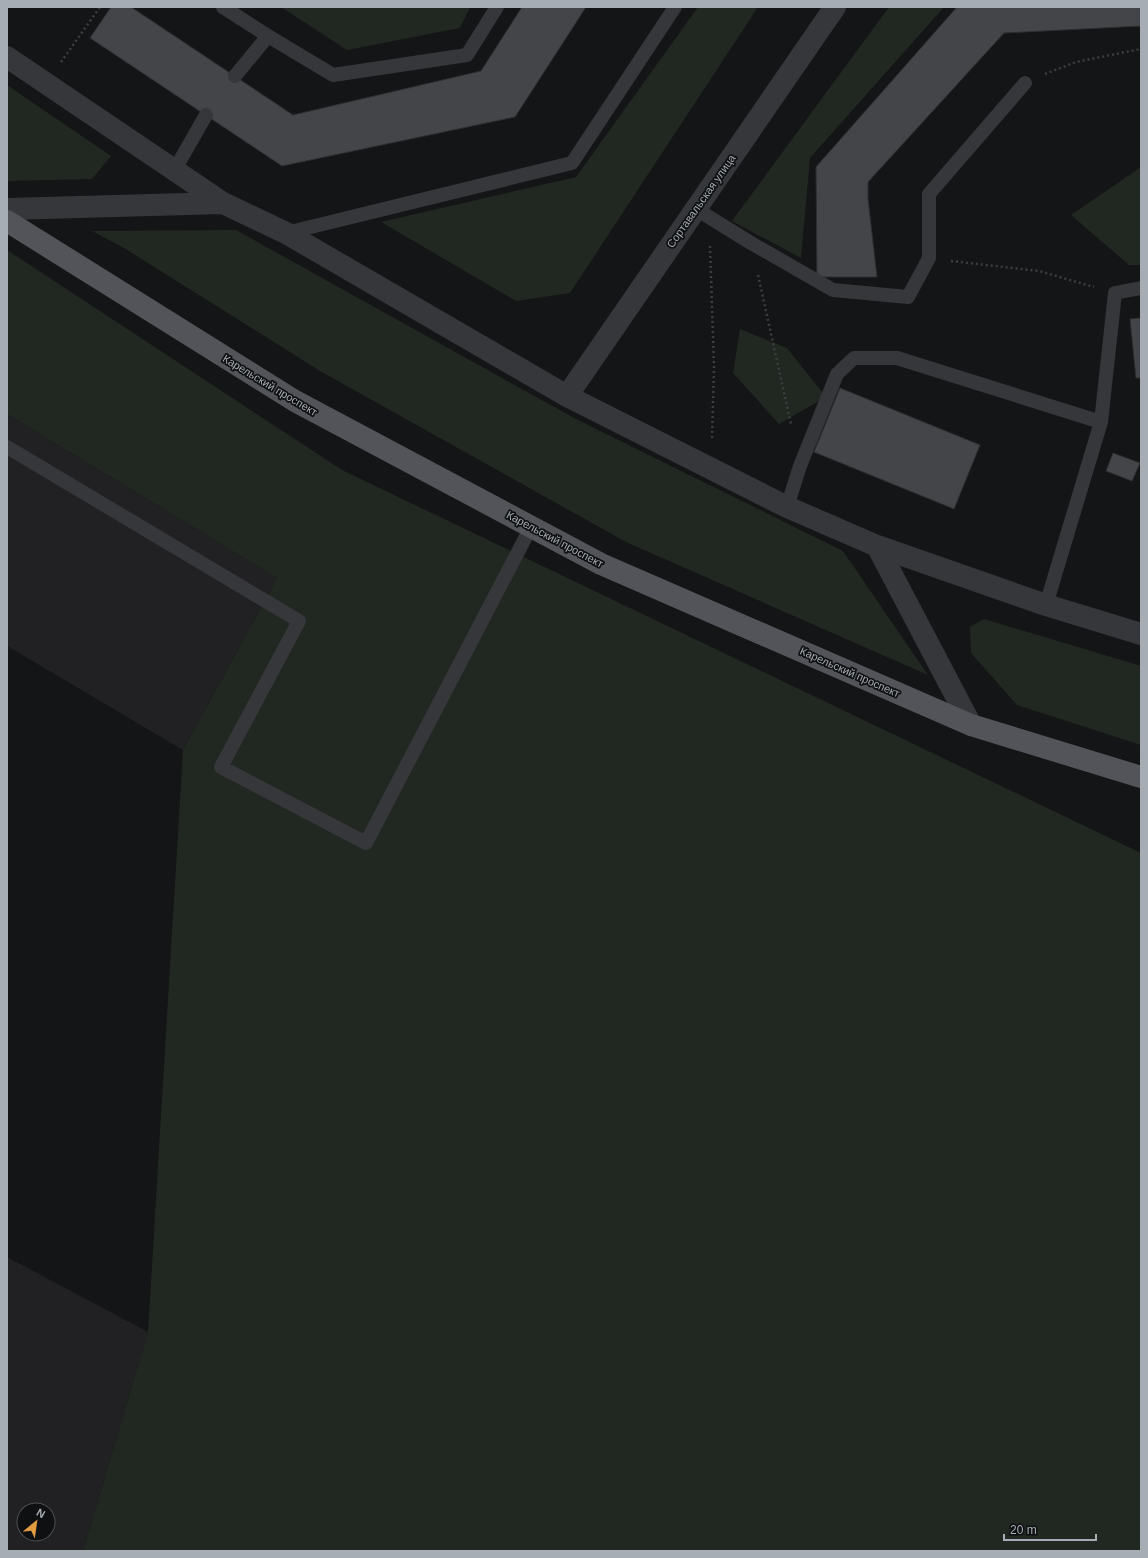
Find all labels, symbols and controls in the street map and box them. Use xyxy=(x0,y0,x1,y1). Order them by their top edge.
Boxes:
street label: Сортавальская улица xyxy=(664,151,738,250)
street label: Карельский проспект xyxy=(221,352,319,418)
street label: Карельский проспект xyxy=(505,508,605,570)
street label: Карельский проспект xyxy=(798,645,902,699)
north arrow xyxy=(16,1502,56,1542)
text: N xyxy=(34,1506,47,1520)
scale bar xyxy=(1004,1516,1096,1542)
text: 20 m xyxy=(1010,1523,1037,1537)

